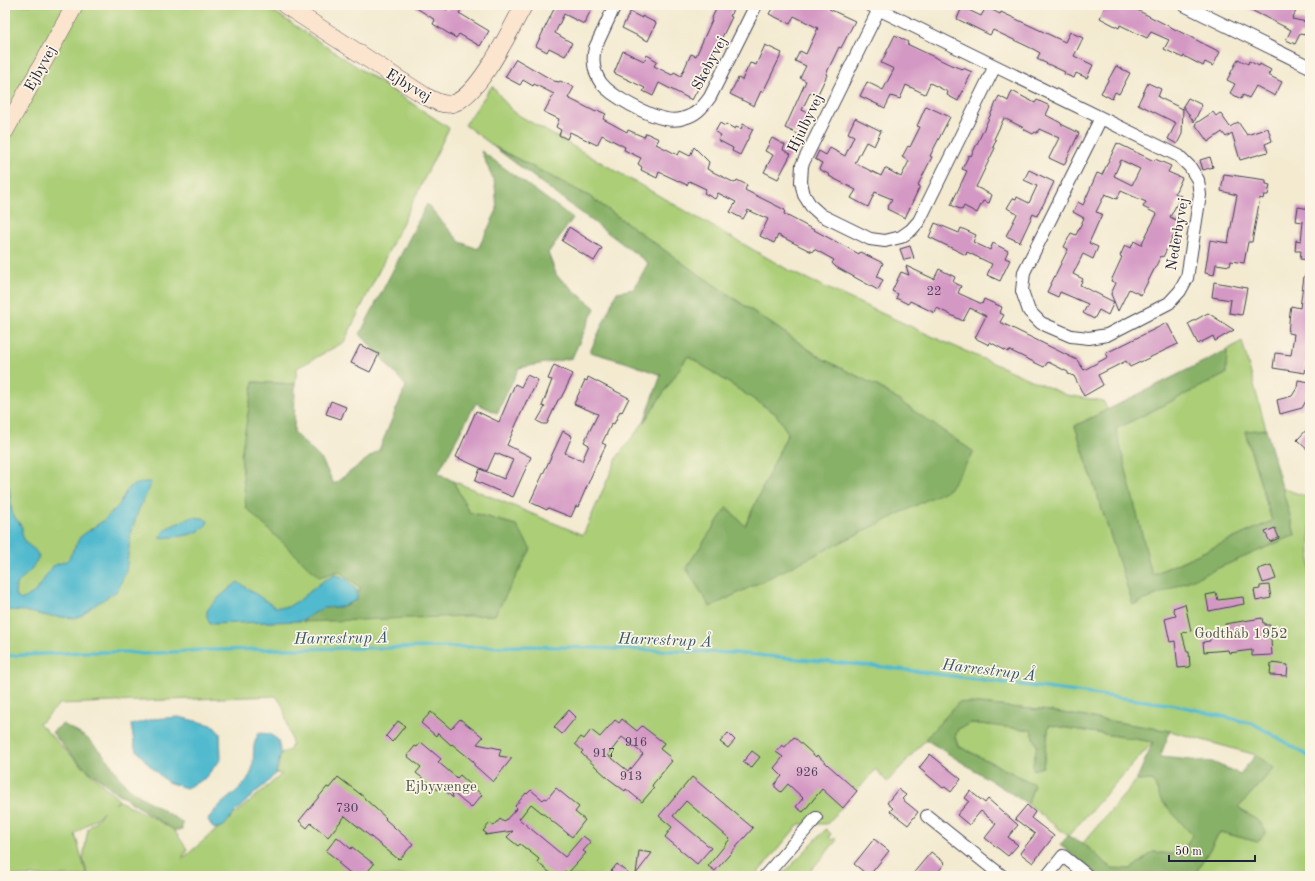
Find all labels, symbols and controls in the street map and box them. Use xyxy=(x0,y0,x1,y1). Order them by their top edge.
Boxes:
street label: Skebyvej xyxy=(690,34,731,93)
street label: Ejbyvej xyxy=(23,43,60,94)
street label: Ejbyvej xyxy=(383,67,433,106)
street label: Hjulbyvej xyxy=(786,92,827,155)
street label: Nederbyvej xyxy=(1165,197,1192,272)
house number: 22 xyxy=(926,285,942,298)
water label: Harrestrup Å xyxy=(293,627,388,648)
park label: Godthåb 1952 xyxy=(1194,627,1288,642)
water label: Harrestrup Å xyxy=(617,628,712,651)
water label: Harrestrup Å xyxy=(940,654,1037,685)
house number: 916 xyxy=(625,736,647,749)
house number: 917 xyxy=(593,747,615,760)
house number: 926 xyxy=(796,766,818,779)
house number: 913 xyxy=(620,770,642,783)
park label: Ejbyvænge xyxy=(405,780,477,795)
house number: 730 xyxy=(336,802,358,815)
scale bar xyxy=(1169,837,1255,863)
text: 50 m xyxy=(1175,845,1202,858)

